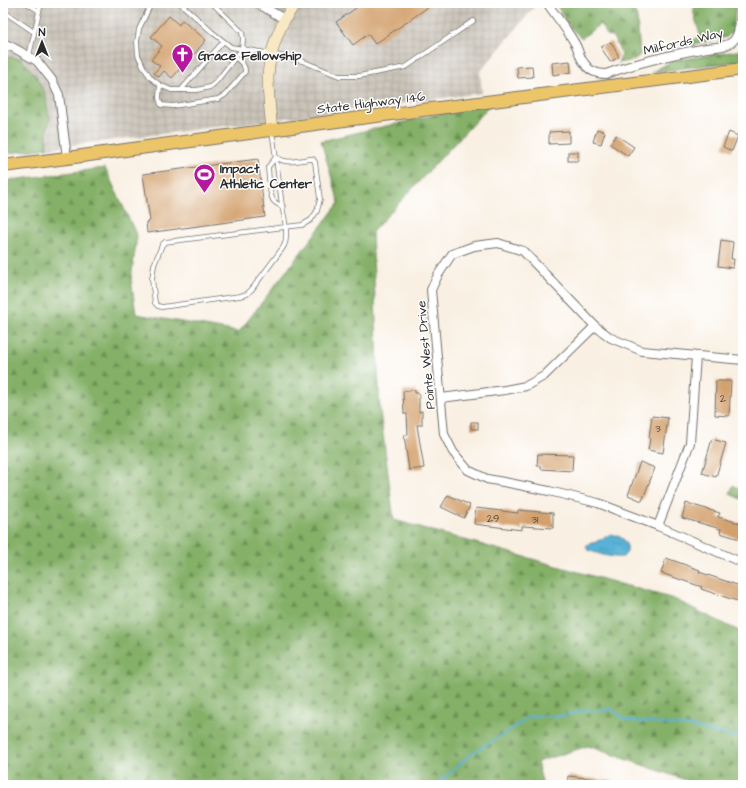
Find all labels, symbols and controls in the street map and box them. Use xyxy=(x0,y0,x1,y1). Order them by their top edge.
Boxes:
north arrow xyxy=(22,22,62,62)
street label: Milfords Way xyxy=(642,24,725,61)
text: N xyxy=(39,25,46,40)
church icon: Grace Fellowship xyxy=(169,42,195,75)
place label: Grace Fellowship xyxy=(198,47,302,66)
street label: State Highway 146 xyxy=(316,87,426,120)
place label: Impact Athletic Center xyxy=(220,160,313,193)
sports icon: Impact Athletic Center xyxy=(191,162,217,195)
street label: Pointe West Drive xyxy=(412,300,440,410)
house number: 2 xyxy=(720,391,727,406)
house number: 3 xyxy=(655,421,661,436)
house number: 29 xyxy=(487,511,499,526)
house number: 31 xyxy=(531,512,539,527)

